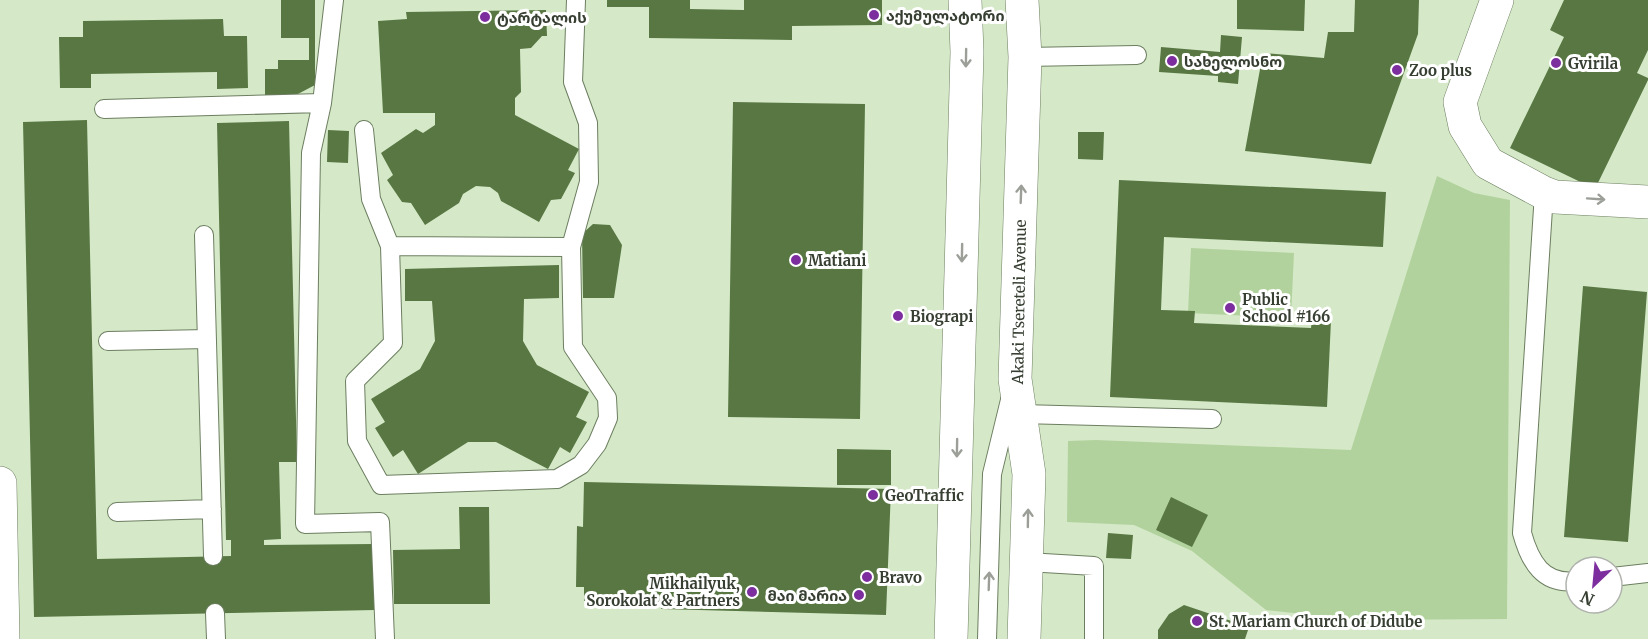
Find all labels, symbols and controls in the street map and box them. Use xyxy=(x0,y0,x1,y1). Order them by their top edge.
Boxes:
place label: აქუმულატორი xyxy=(886,6,1005,25)
place label: ტარტალის xyxy=(497,8,587,27)
marker: აქუმულატორი xyxy=(867,8,881,22)
marker: ტარტალის xyxy=(478,10,492,24)
one-way arrow xyxy=(961,48,972,68)
place label: სახელოსნო xyxy=(1184,52,1282,71)
marker: სახელოსნო xyxy=(1165,54,1179,68)
place label: Gvirila xyxy=(1568,54,1619,73)
marker: Gvirila xyxy=(1549,56,1563,70)
place label: Zoo plus xyxy=(1409,61,1472,80)
marker: Zoo plus xyxy=(1390,63,1404,77)
one-way arrow xyxy=(1015,185,1026,205)
one-way arrow xyxy=(1585,194,1605,205)
street label: Akaki Tsereteli Avenue xyxy=(1008,219,1030,386)
one-way arrow xyxy=(956,243,968,263)
place label: Matiani xyxy=(808,251,866,270)
marker: Matiani xyxy=(789,253,803,267)
place label: Public School #166 xyxy=(1242,290,1330,326)
marker: Public School #166 xyxy=(1223,301,1237,315)
place label: Biograpi xyxy=(910,307,973,326)
marker: Biograpi xyxy=(891,309,905,323)
one-way arrow xyxy=(951,438,963,458)
place label: GeoTraffic xyxy=(885,486,964,505)
marker: GeoTraffic xyxy=(866,488,880,502)
one-way arrow xyxy=(1022,508,1034,528)
north arrow xyxy=(1564,555,1624,615)
place label: Bravo xyxy=(879,568,922,587)
marker: Bravo xyxy=(860,570,874,584)
one-way arrow xyxy=(983,571,994,591)
place label: Mikhailyuk, Sorokolat & Partners xyxy=(586,574,740,610)
marker: Mikhailyuk, Sorokolat & Partners xyxy=(745,585,759,599)
place label: მაი მარია xyxy=(767,586,847,605)
text: N xyxy=(1577,587,1597,610)
marker: მაი მარია xyxy=(852,588,866,602)
place label: St. Mariam Church of Didube xyxy=(1209,612,1422,631)
marker: St. Mariam Church of Didube xyxy=(1190,614,1204,628)

